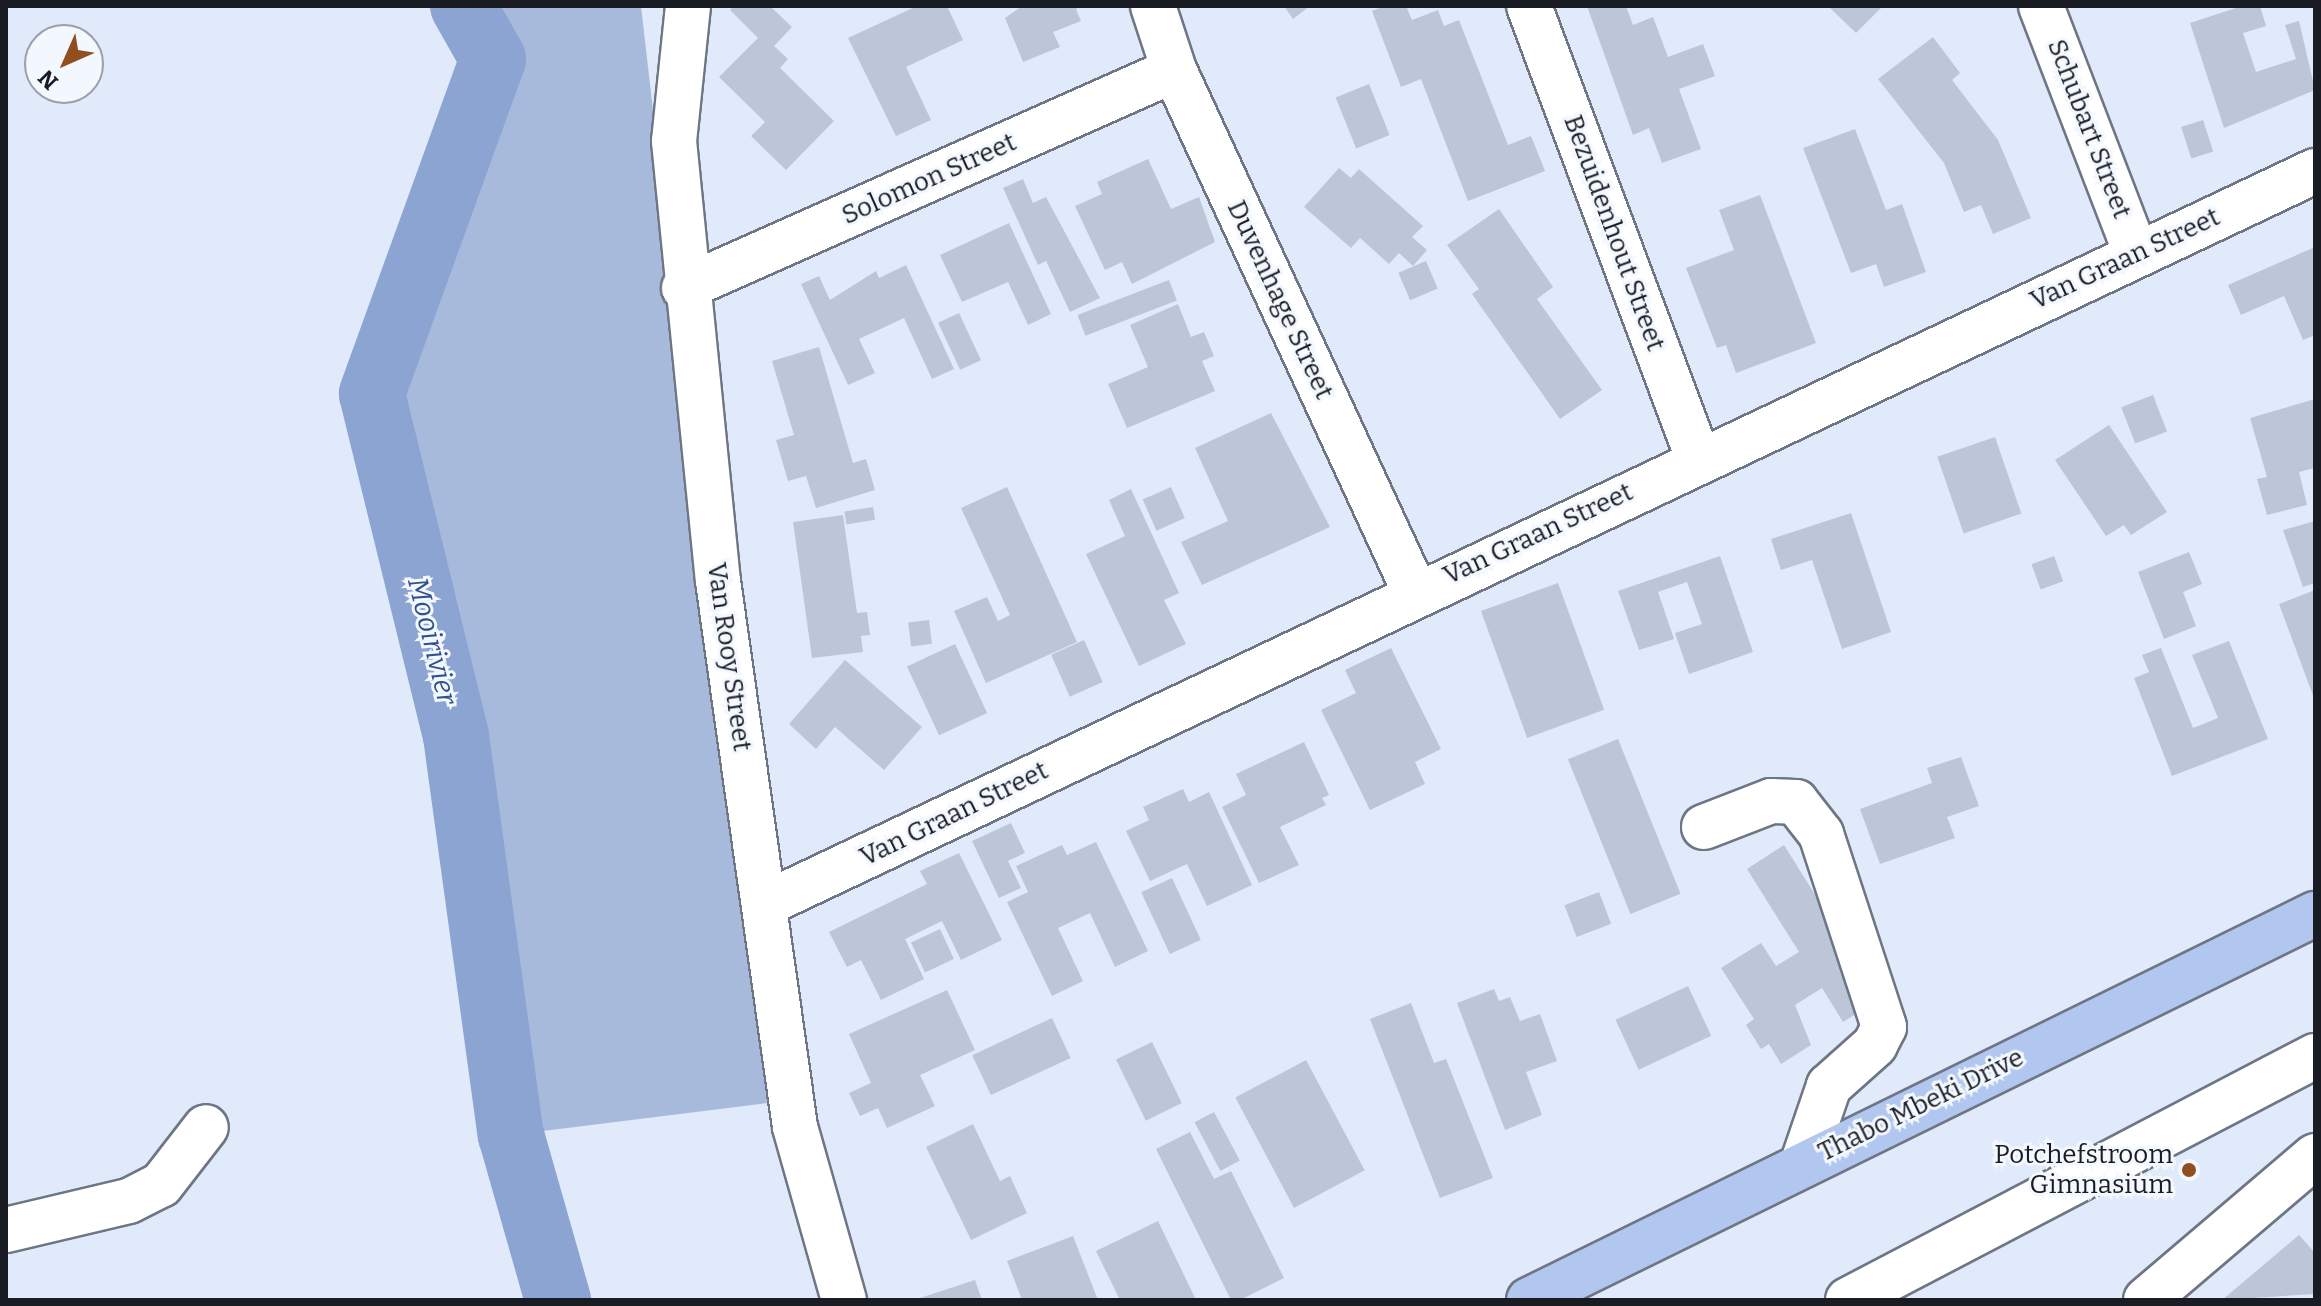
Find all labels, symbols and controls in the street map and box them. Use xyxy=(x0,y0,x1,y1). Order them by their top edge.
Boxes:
north arrow xyxy=(24,24,104,104)
street label: Schubart Street xyxy=(2041,35,2137,223)
text: N xyxy=(33,64,64,95)
street label: Bezuidenhout Street xyxy=(1557,111,1671,355)
street label: Solomon Street xyxy=(837,127,1021,231)
street label: Duvenhage Street xyxy=(1220,196,1340,404)
street label: Van Graan Street xyxy=(2025,202,2225,316)
street label: Van Graan Street xyxy=(1438,477,1638,591)
street label: Van Rooy Street xyxy=(700,561,758,753)
water label: Mooirivier xyxy=(400,574,464,708)
street label: Van Graan Street xyxy=(855,755,1053,873)
street label: Thabo Mbeki Drive xyxy=(1813,1042,2029,1168)
place label: Potchefstroom Gimnasium xyxy=(1994,1139,2173,1200)
marker: Potchefstroom Gimnasium xyxy=(2180,1161,2198,1179)

